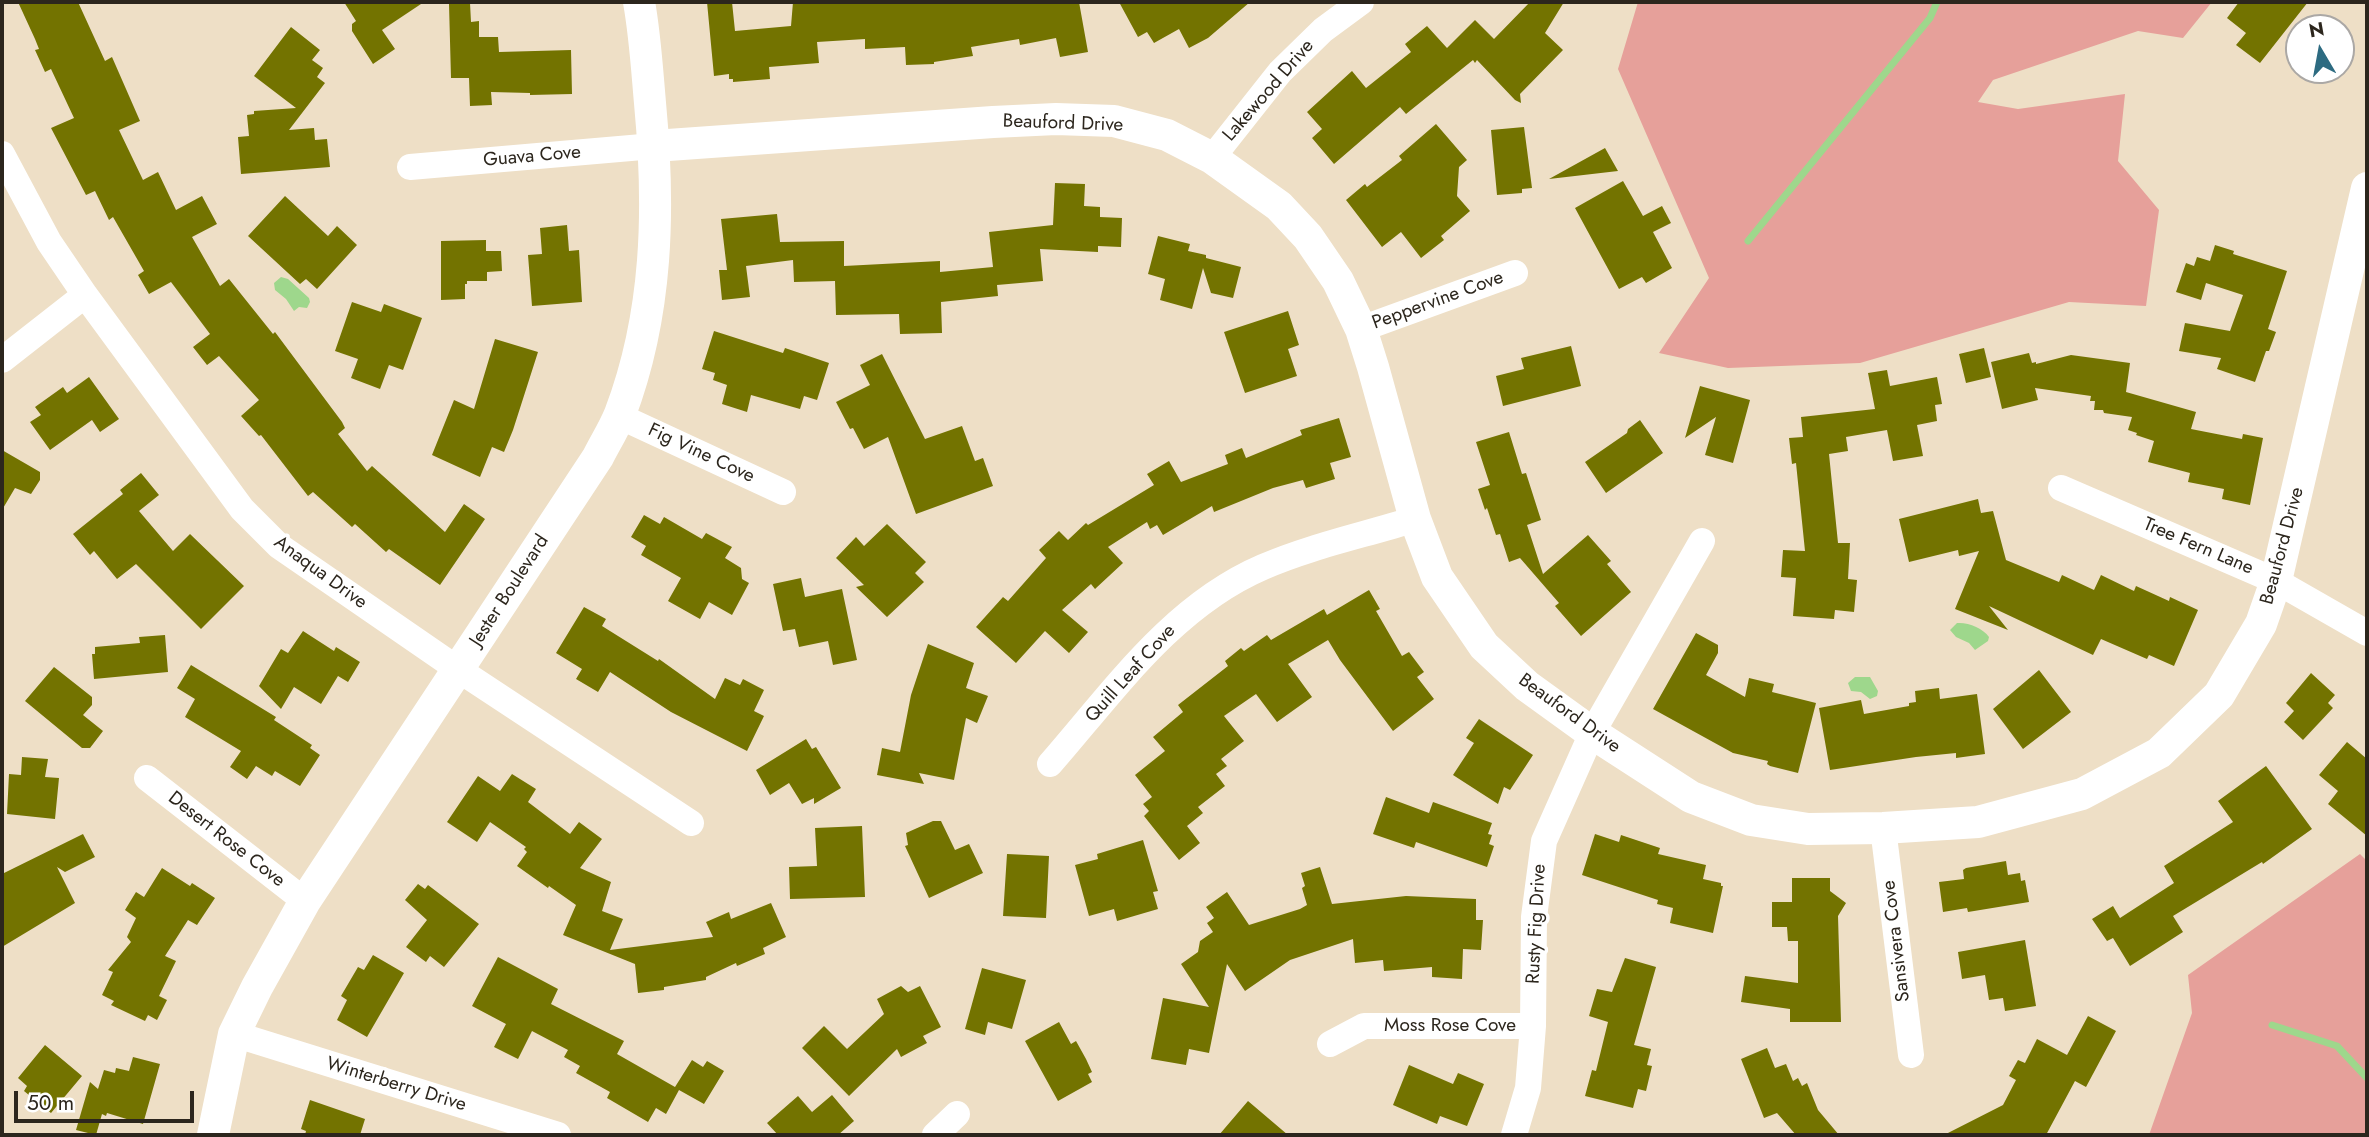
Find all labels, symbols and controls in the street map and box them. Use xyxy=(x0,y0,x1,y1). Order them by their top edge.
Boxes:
north arrow xyxy=(2285,14,2355,84)
text: N xyxy=(2307,15,2326,44)
street label: Lakewood Drive xyxy=(1219,35,1319,147)
street label: Beauford Drive xyxy=(1002,111,1124,137)
street label: Guava Cove xyxy=(482,141,582,173)
street label: Peppervine Cove xyxy=(1369,267,1507,335)
street label: Fig Vine Cove xyxy=(644,419,758,489)
street label: Beauford Drive xyxy=(2256,485,2310,607)
street label: Tree Fern Lane xyxy=(2140,514,2256,580)
street label: Jester Boulevard xyxy=(466,531,554,651)
street label: Anaqua Drive xyxy=(269,532,371,614)
street label: Quill Leaf Cove xyxy=(1081,620,1181,728)
street label: Beauford Drive xyxy=(1514,669,1624,759)
street label: Desert Rose Cove xyxy=(163,787,289,893)
street label: Rusty Fig Drive xyxy=(1522,863,1552,985)
street label: Sansivera Cove xyxy=(1878,879,1916,1003)
street label: Moss Rose Cove xyxy=(1384,1015,1516,1037)
street label: Winterberry Drive xyxy=(323,1053,469,1117)
scale bar xyxy=(18,1078,198,1122)
text: 50 m xyxy=(27,1088,74,1118)

